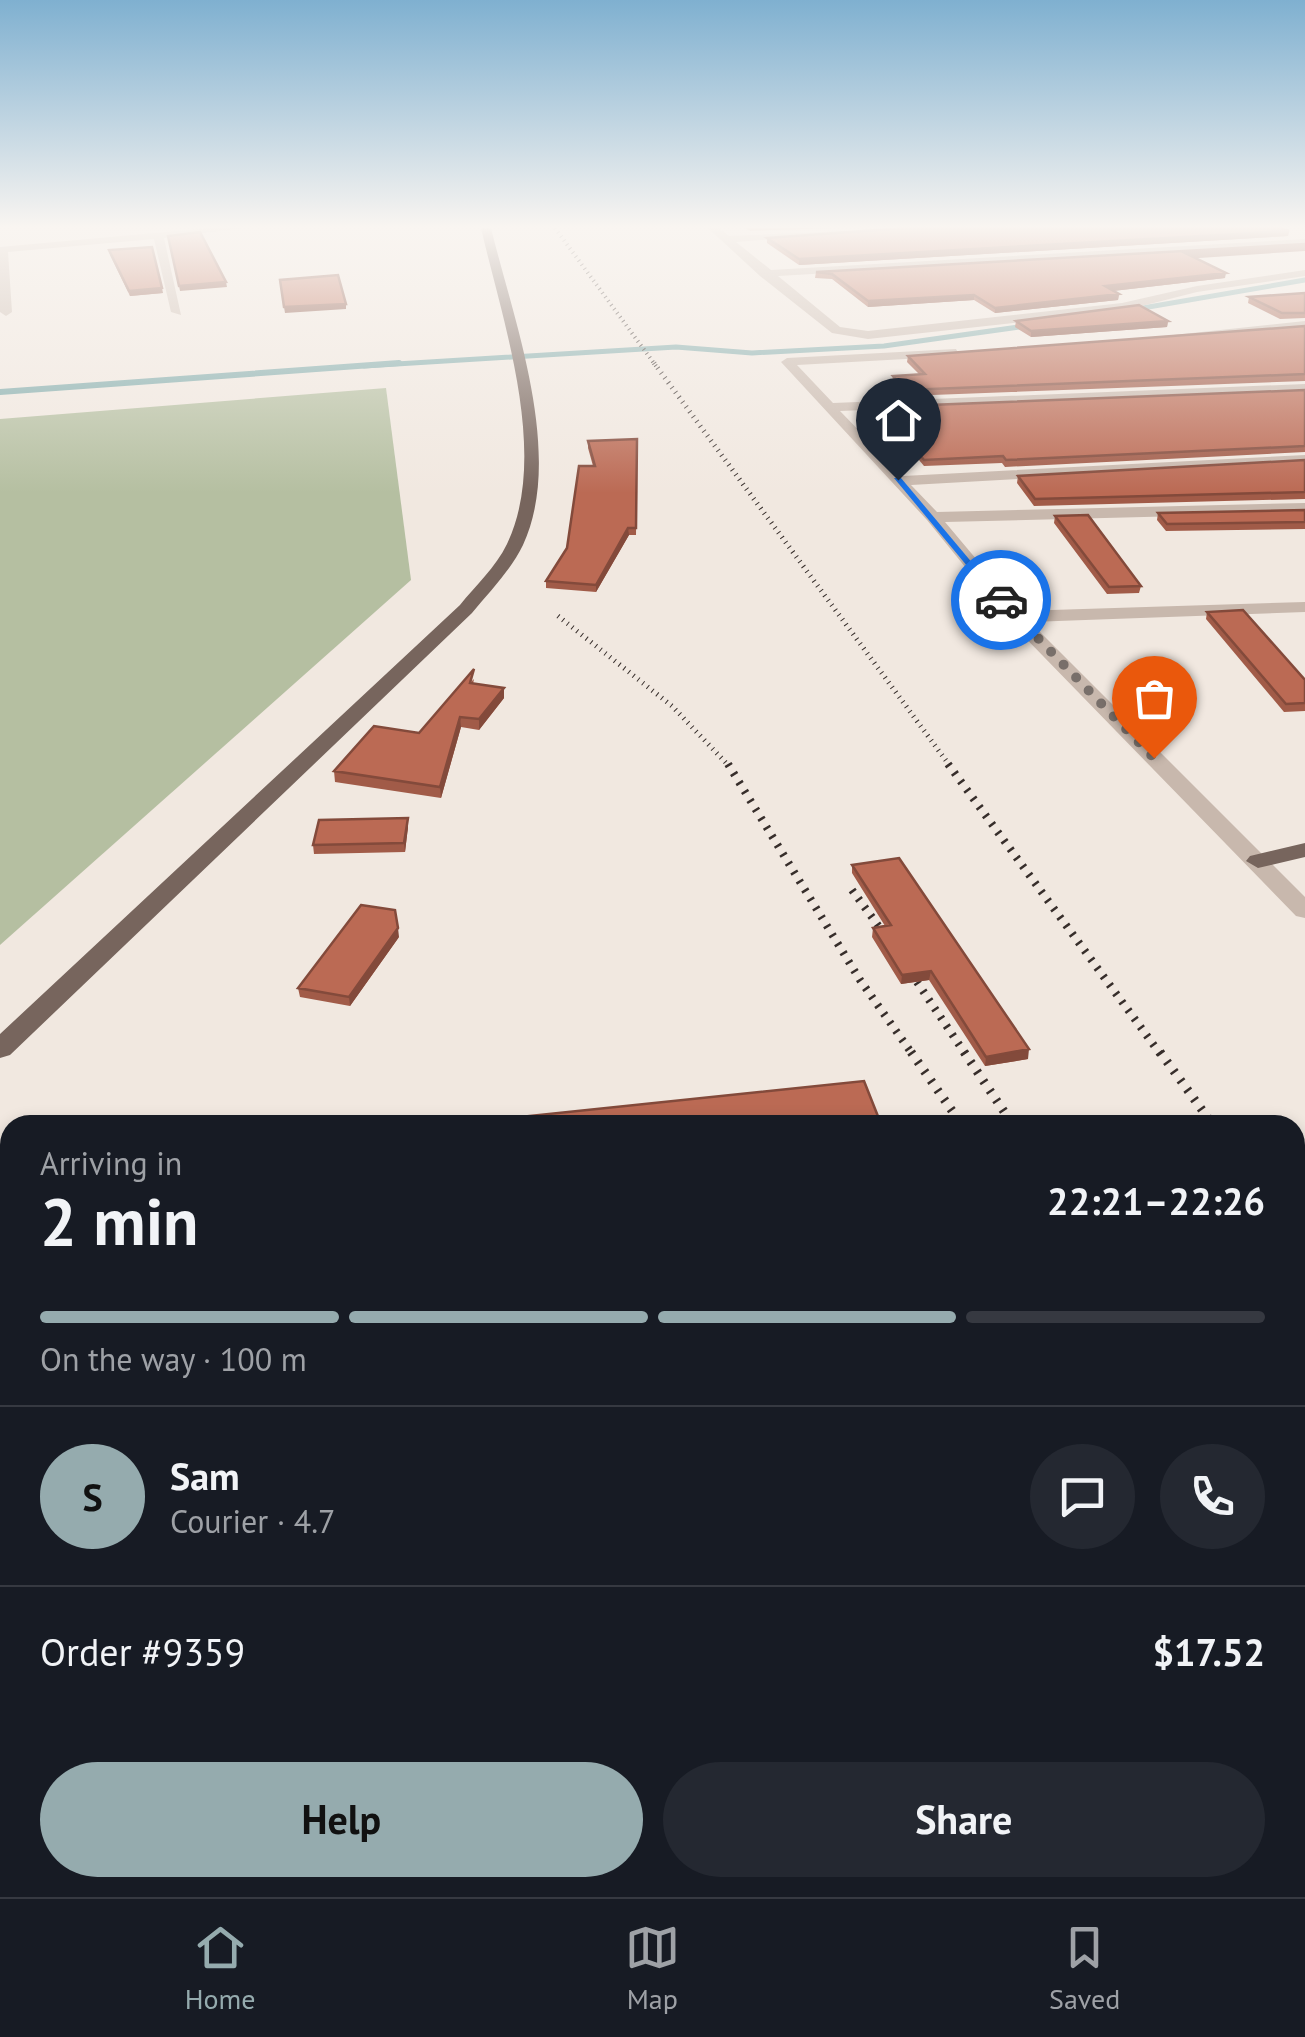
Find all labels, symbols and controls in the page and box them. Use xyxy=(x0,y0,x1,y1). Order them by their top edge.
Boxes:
pin xyxy=(856,378,941,481)
icon: home xyxy=(871,393,926,448)
courier xyxy=(951,550,1051,650)
icon: car xyxy=(974,573,1029,628)
pin xyxy=(1112,656,1197,759)
icon: bag xyxy=(1127,671,1182,726)
text: Arriving in xyxy=(40,1142,182,1184)
text: 22:21–22:26 xyxy=(1047,1176,1265,1225)
text: 2 min xyxy=(40,1179,199,1263)
text: On the way · 100 m xyxy=(40,1338,307,1380)
button: chat xyxy=(1030,1444,1135,1549)
button: phone xyxy=(1160,1444,1265,1549)
text: Sam xyxy=(170,1451,240,1500)
text: S xyxy=(82,1472,103,1521)
text: Courier · 4.7 xyxy=(170,1500,336,1542)
text: Order #9359 xyxy=(40,1627,245,1676)
text: $17.52 xyxy=(1152,1627,1265,1676)
button: Help xyxy=(40,1762,643,1877)
button: Share xyxy=(663,1762,1265,1877)
tab: Home xyxy=(185,1920,255,2017)
tab: Map xyxy=(625,1920,680,2017)
tab: Saved xyxy=(1049,1920,1120,2017)

